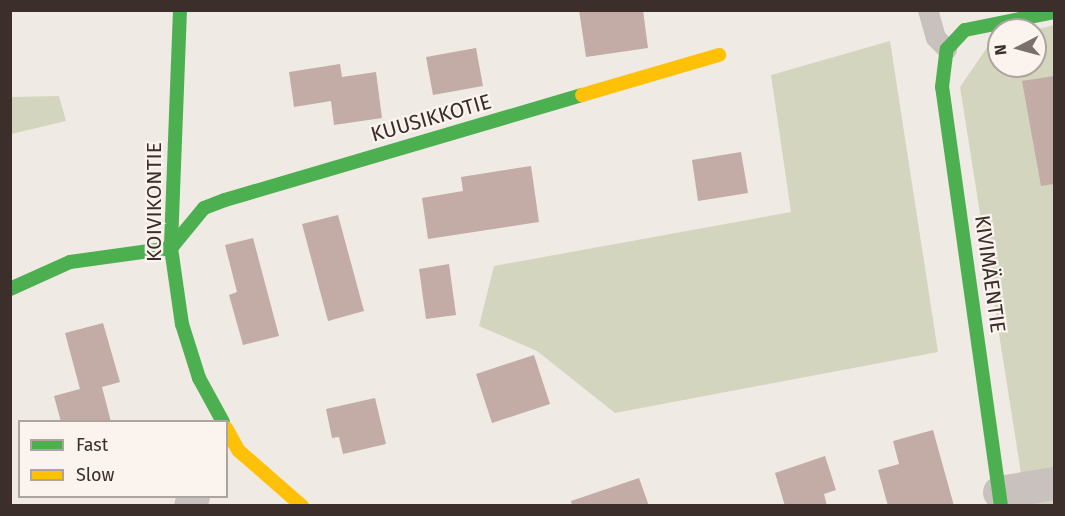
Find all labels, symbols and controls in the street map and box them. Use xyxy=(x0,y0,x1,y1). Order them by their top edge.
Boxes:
north arrow xyxy=(987,18,1047,78)
text: N xyxy=(991,43,1011,56)
street label: KUUSIKKOTIE xyxy=(368,89,494,147)
street label: KOIVIKONTIE xyxy=(141,142,167,262)
street label: KIVIMÄENTIE xyxy=(969,213,1011,335)
legend xyxy=(18,420,228,498)
text: Fast xyxy=(76,434,108,456)
text: Slow xyxy=(76,464,114,486)

